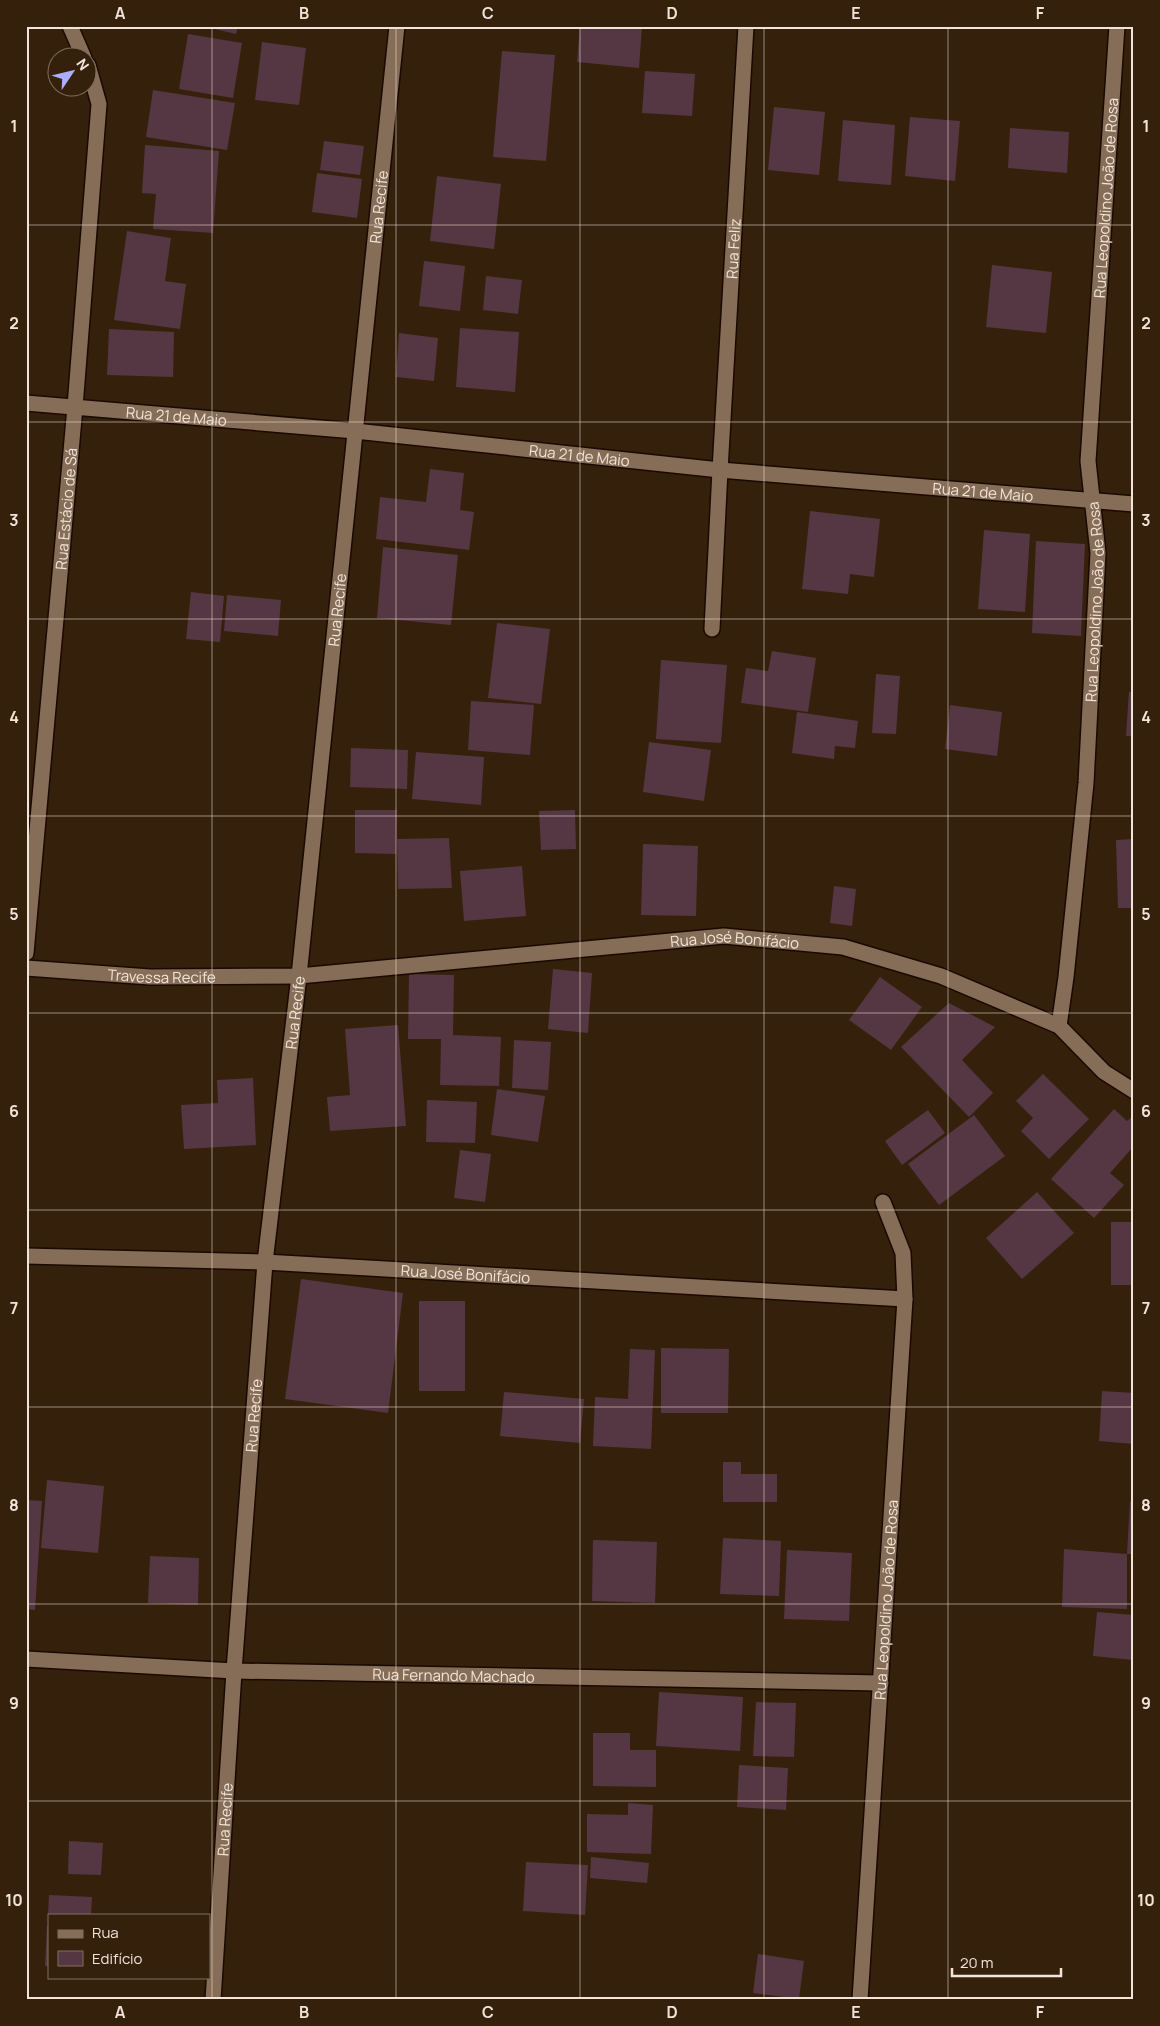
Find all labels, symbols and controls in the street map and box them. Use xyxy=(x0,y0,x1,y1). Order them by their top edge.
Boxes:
text: A xyxy=(115,2,126,24)
text: B xyxy=(299,2,309,24)
text: C xyxy=(482,2,494,24)
text: D xyxy=(666,2,678,24)
text: E xyxy=(851,2,861,24)
text: F xyxy=(1036,2,1045,24)
north arrow xyxy=(48,48,98,98)
text: N xyxy=(72,55,94,74)
street label: Rua Leopoldino João de Rosa xyxy=(1088,97,1123,299)
text: 1 xyxy=(10,115,18,137)
text: 1 xyxy=(1142,115,1150,137)
street label: Rua Recife xyxy=(364,169,393,245)
street label: Rua Feliz xyxy=(721,218,745,280)
text: 2 xyxy=(9,312,19,334)
text: 2 xyxy=(1141,312,1151,334)
street label: Rua 21 de Maio xyxy=(125,401,228,431)
street label: Rua 21 de Maio xyxy=(528,439,631,471)
street label: Rua Estácio de Sá xyxy=(50,447,82,571)
street label: Rua 21 de Maio xyxy=(932,477,1034,506)
street label: Rua Leopoldino João de Rosa xyxy=(1080,501,1109,703)
text: 3 xyxy=(9,509,19,531)
text: 3 xyxy=(1141,509,1151,531)
street label: Rua Recife xyxy=(323,572,351,647)
text: 4 xyxy=(9,706,19,728)
text: 4 xyxy=(1141,706,1151,728)
text: 5 xyxy=(9,903,19,925)
text: 5 xyxy=(1141,903,1151,925)
street label: Rua José Bonifácio xyxy=(669,925,800,953)
street label: Travessa Recife xyxy=(107,963,216,988)
street label: Rua Recife xyxy=(280,975,309,1050)
text: 6 xyxy=(9,1100,19,1122)
text: 6 xyxy=(1141,1100,1151,1122)
street label: Rua José Bonifácio xyxy=(400,1259,531,1288)
text: 7 xyxy=(10,1297,18,1319)
text: 7 xyxy=(1142,1297,1150,1319)
street label: Rua Recife xyxy=(240,1378,267,1453)
text: 8 xyxy=(9,1494,19,1516)
text: 8 xyxy=(1141,1494,1151,1516)
street label: Rua Leopoldino João de Rosa xyxy=(869,1499,903,1701)
street label: Rua Fernando Machado xyxy=(372,1663,535,1687)
text: 9 xyxy=(9,1692,19,1714)
text: 9 xyxy=(1141,1692,1151,1714)
street label: Rua Recife xyxy=(212,1782,237,1857)
text: 10 xyxy=(5,1889,23,1911)
text: 10 xyxy=(1137,1889,1155,1911)
legend xyxy=(48,1914,210,1978)
text: Rua xyxy=(92,1922,119,1943)
scale bar xyxy=(952,1946,1061,1978)
text: Edifício xyxy=(92,1948,143,1969)
text: 20 m xyxy=(960,1952,993,1973)
text: A xyxy=(115,2001,126,2023)
text: B xyxy=(299,2001,309,2023)
text: C xyxy=(482,2001,494,2023)
text: D xyxy=(666,2001,678,2023)
text: E xyxy=(851,2001,861,2023)
text: F xyxy=(1036,2001,1045,2023)

